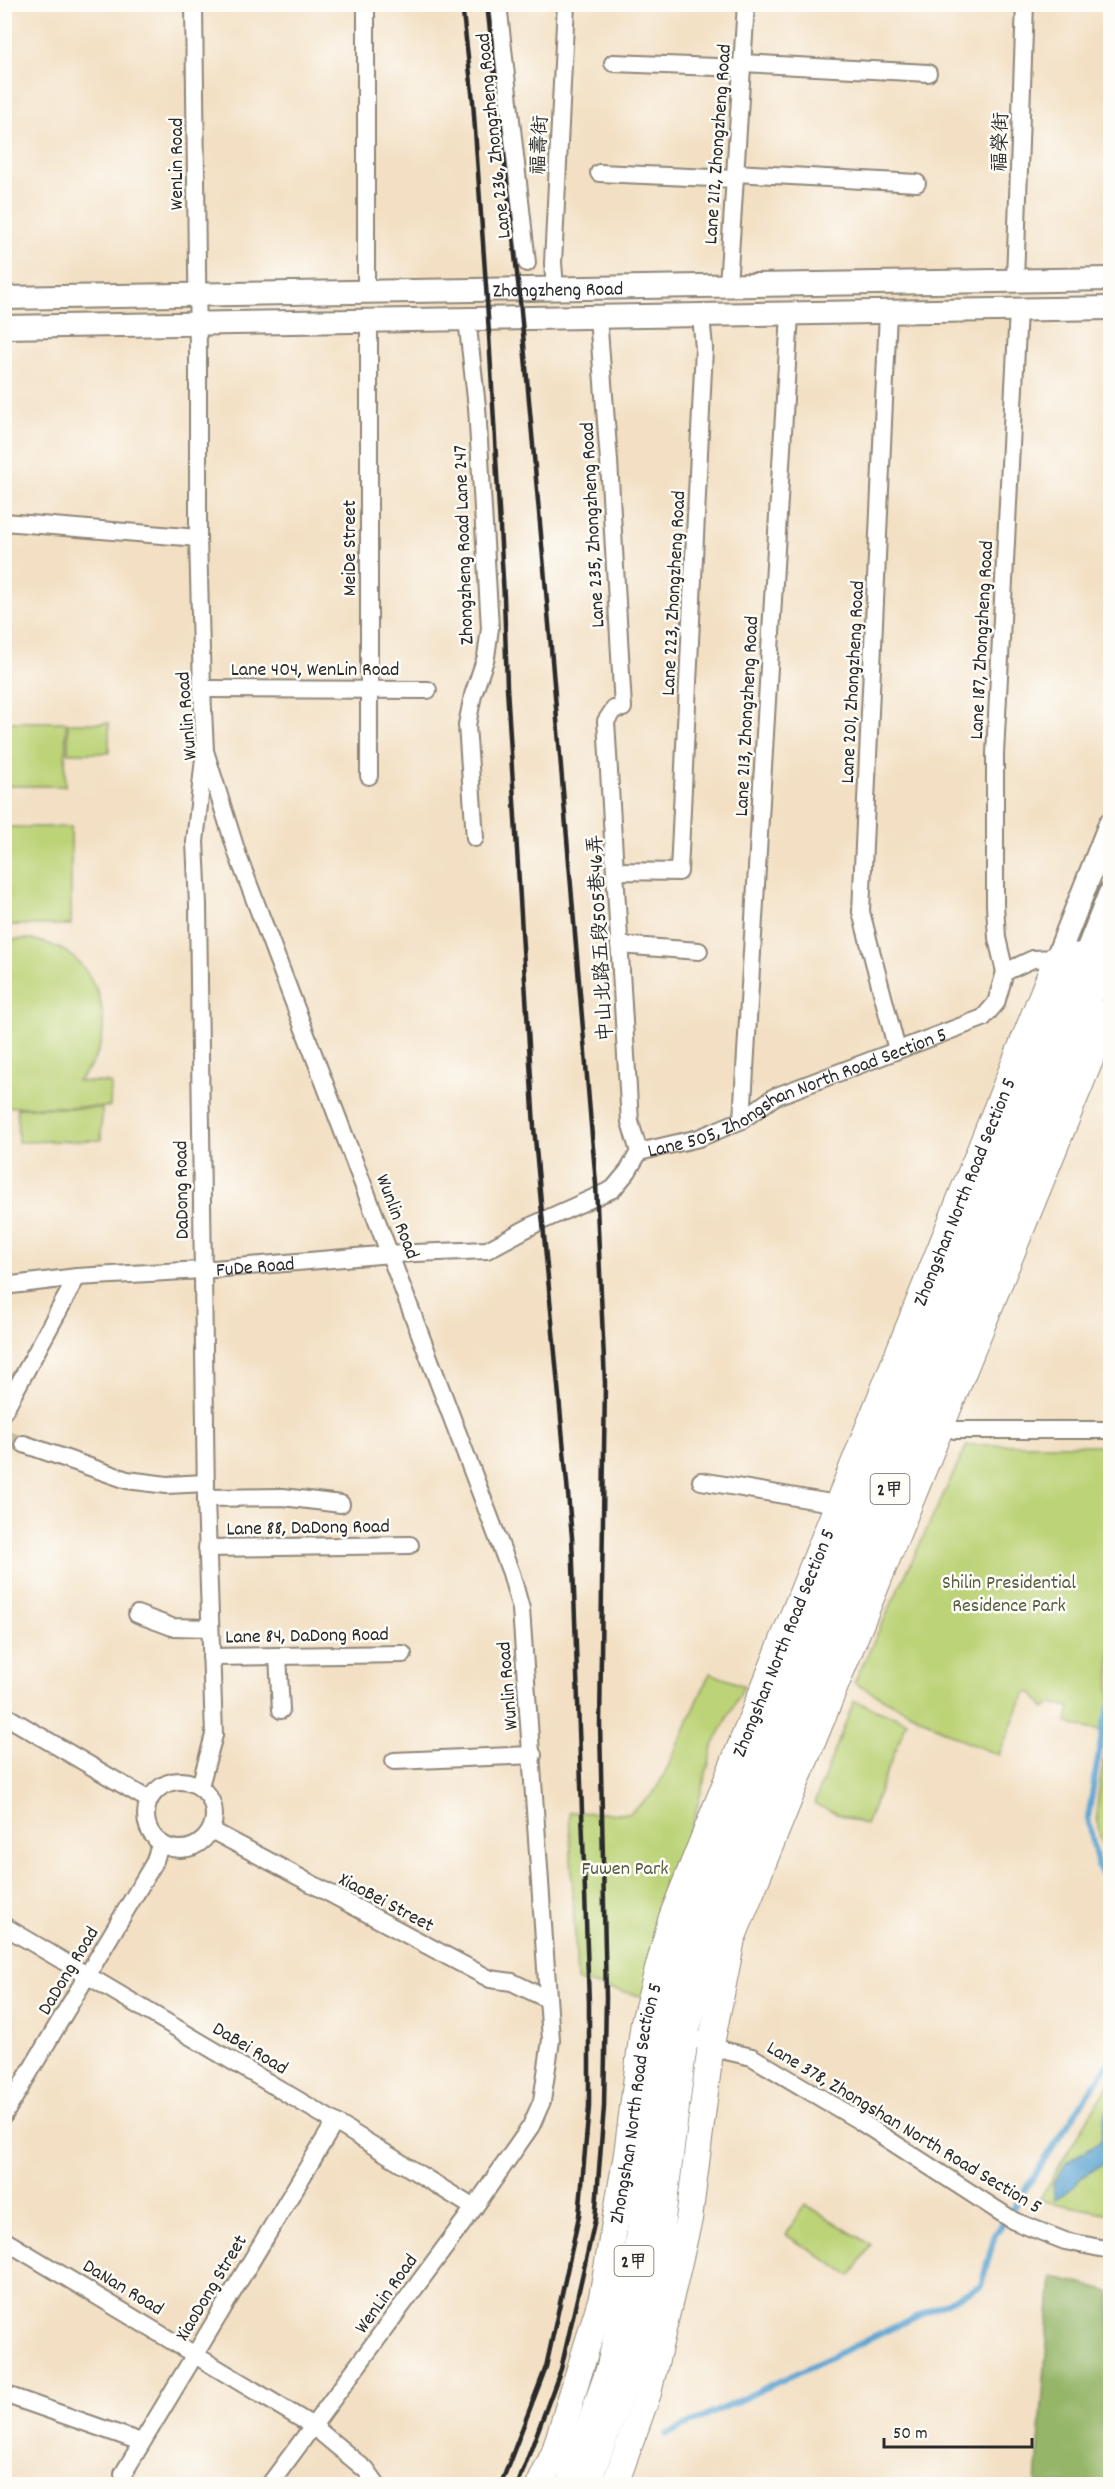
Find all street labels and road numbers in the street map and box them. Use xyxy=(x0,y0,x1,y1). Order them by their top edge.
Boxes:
street label: Lane 236, Zhongzheng Road xyxy=(470,32,520,240)
street label: Lane 212, Zhongzheng Road xyxy=(698,43,740,245)
street label: 福榮街 xyxy=(987,112,1017,173)
street label: 福壽街 xyxy=(525,114,557,176)
street label: WenLin Road xyxy=(164,118,192,210)
street label: Zhongzheng Road xyxy=(492,276,623,307)
street label: Lane 235, Zhongzheng Road xyxy=(575,421,613,628)
street label: Zhongzheng Road Lane 247 xyxy=(448,445,482,645)
street label: Lane 223, Zhongzheng Road xyxy=(656,490,694,696)
street label: MeiDe Street xyxy=(337,500,365,596)
street label: Lane 187, Zhongzheng Road xyxy=(964,540,1002,740)
street label: Lane 201, Zhongzheng Road xyxy=(835,580,873,784)
street label: Lane 213, Zhongzheng Road xyxy=(729,615,767,817)
street label: Lane 404, WenLin Road xyxy=(231,657,399,685)
street label: Wunlin Road xyxy=(170,670,206,761)
street label: 中山北路五段505巷46弄 xyxy=(583,833,621,1042)
street label: Lane 505, Zhongshan North Road Section 5 xyxy=(645,1022,952,1167)
street label: Zhongshan North Road Section 5 xyxy=(908,1074,1024,1311)
street label: DaDong Road xyxy=(168,1140,198,1240)
street label: Wunlin Road xyxy=(367,1171,425,1264)
street label: FuDe Road xyxy=(215,1251,296,1286)
road number: 2甲 xyxy=(870,1474,910,1504)
street label: Lane 88, DaDong Road xyxy=(226,1514,390,1544)
street label: Zhongshan North Road Section 5 xyxy=(727,1525,843,1762)
street label: Lane 84, DaDong Road xyxy=(225,1622,389,1652)
street label: Wunlin Road xyxy=(491,1640,527,1731)
street label: XiaoBei Street xyxy=(333,1867,438,1940)
street label: DaDong Road xyxy=(32,1922,107,2021)
street label: Zhongshan North Road Section 5 xyxy=(604,1980,671,2226)
street label: DaBei Road xyxy=(206,2016,293,2083)
street label: Lane 378, Zhongshan North Road Section 5 xyxy=(760,2035,1046,2222)
street label: XiaoDong Street xyxy=(170,2230,255,2347)
road number: 2甲 xyxy=(614,2246,654,2276)
street label: WenLin Road xyxy=(349,2249,426,2340)
street label: DaNan Road xyxy=(77,2253,168,2324)

